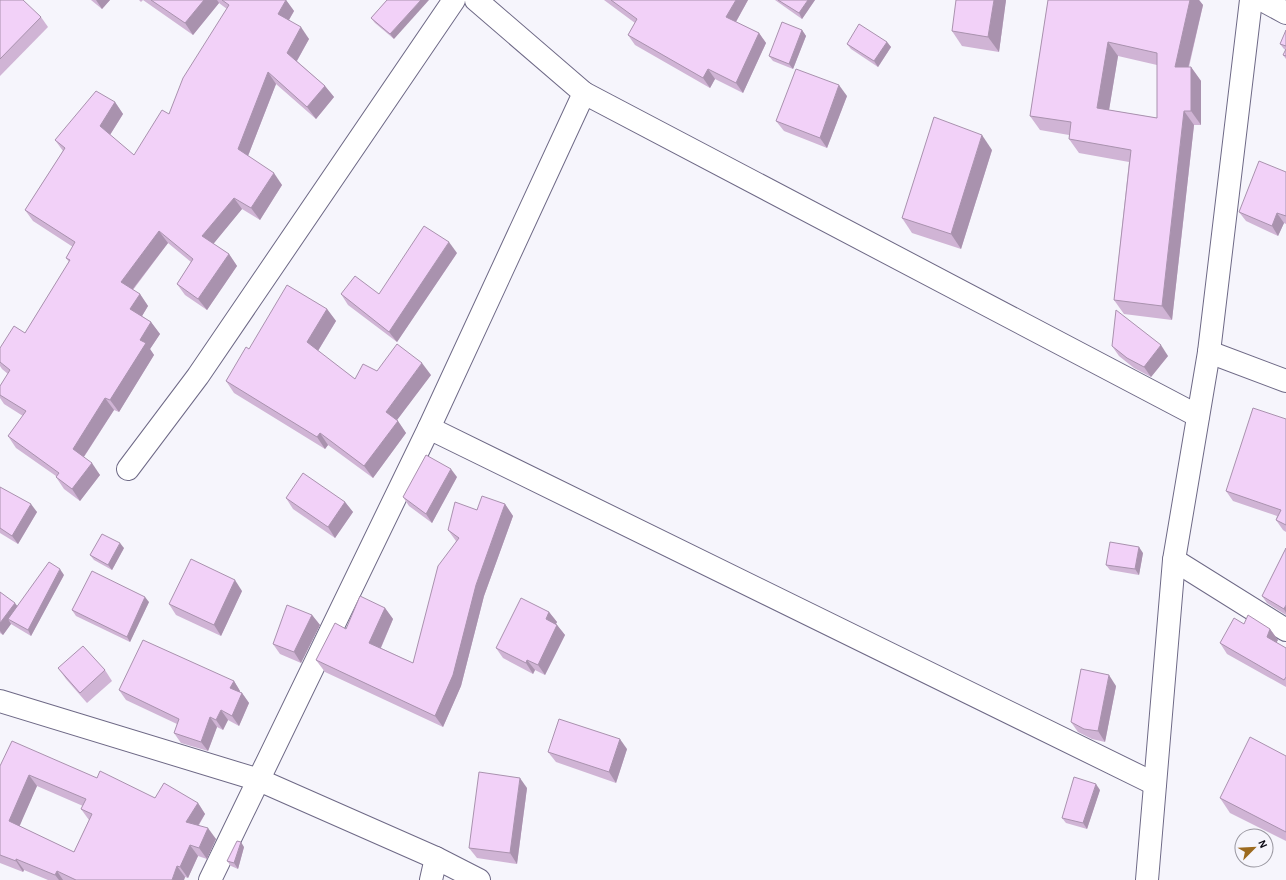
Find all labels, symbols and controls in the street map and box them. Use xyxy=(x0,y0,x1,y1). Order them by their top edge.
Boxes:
north arrow xyxy=(1234,828,1274,868)
text: N xyxy=(1256,838,1269,850)

